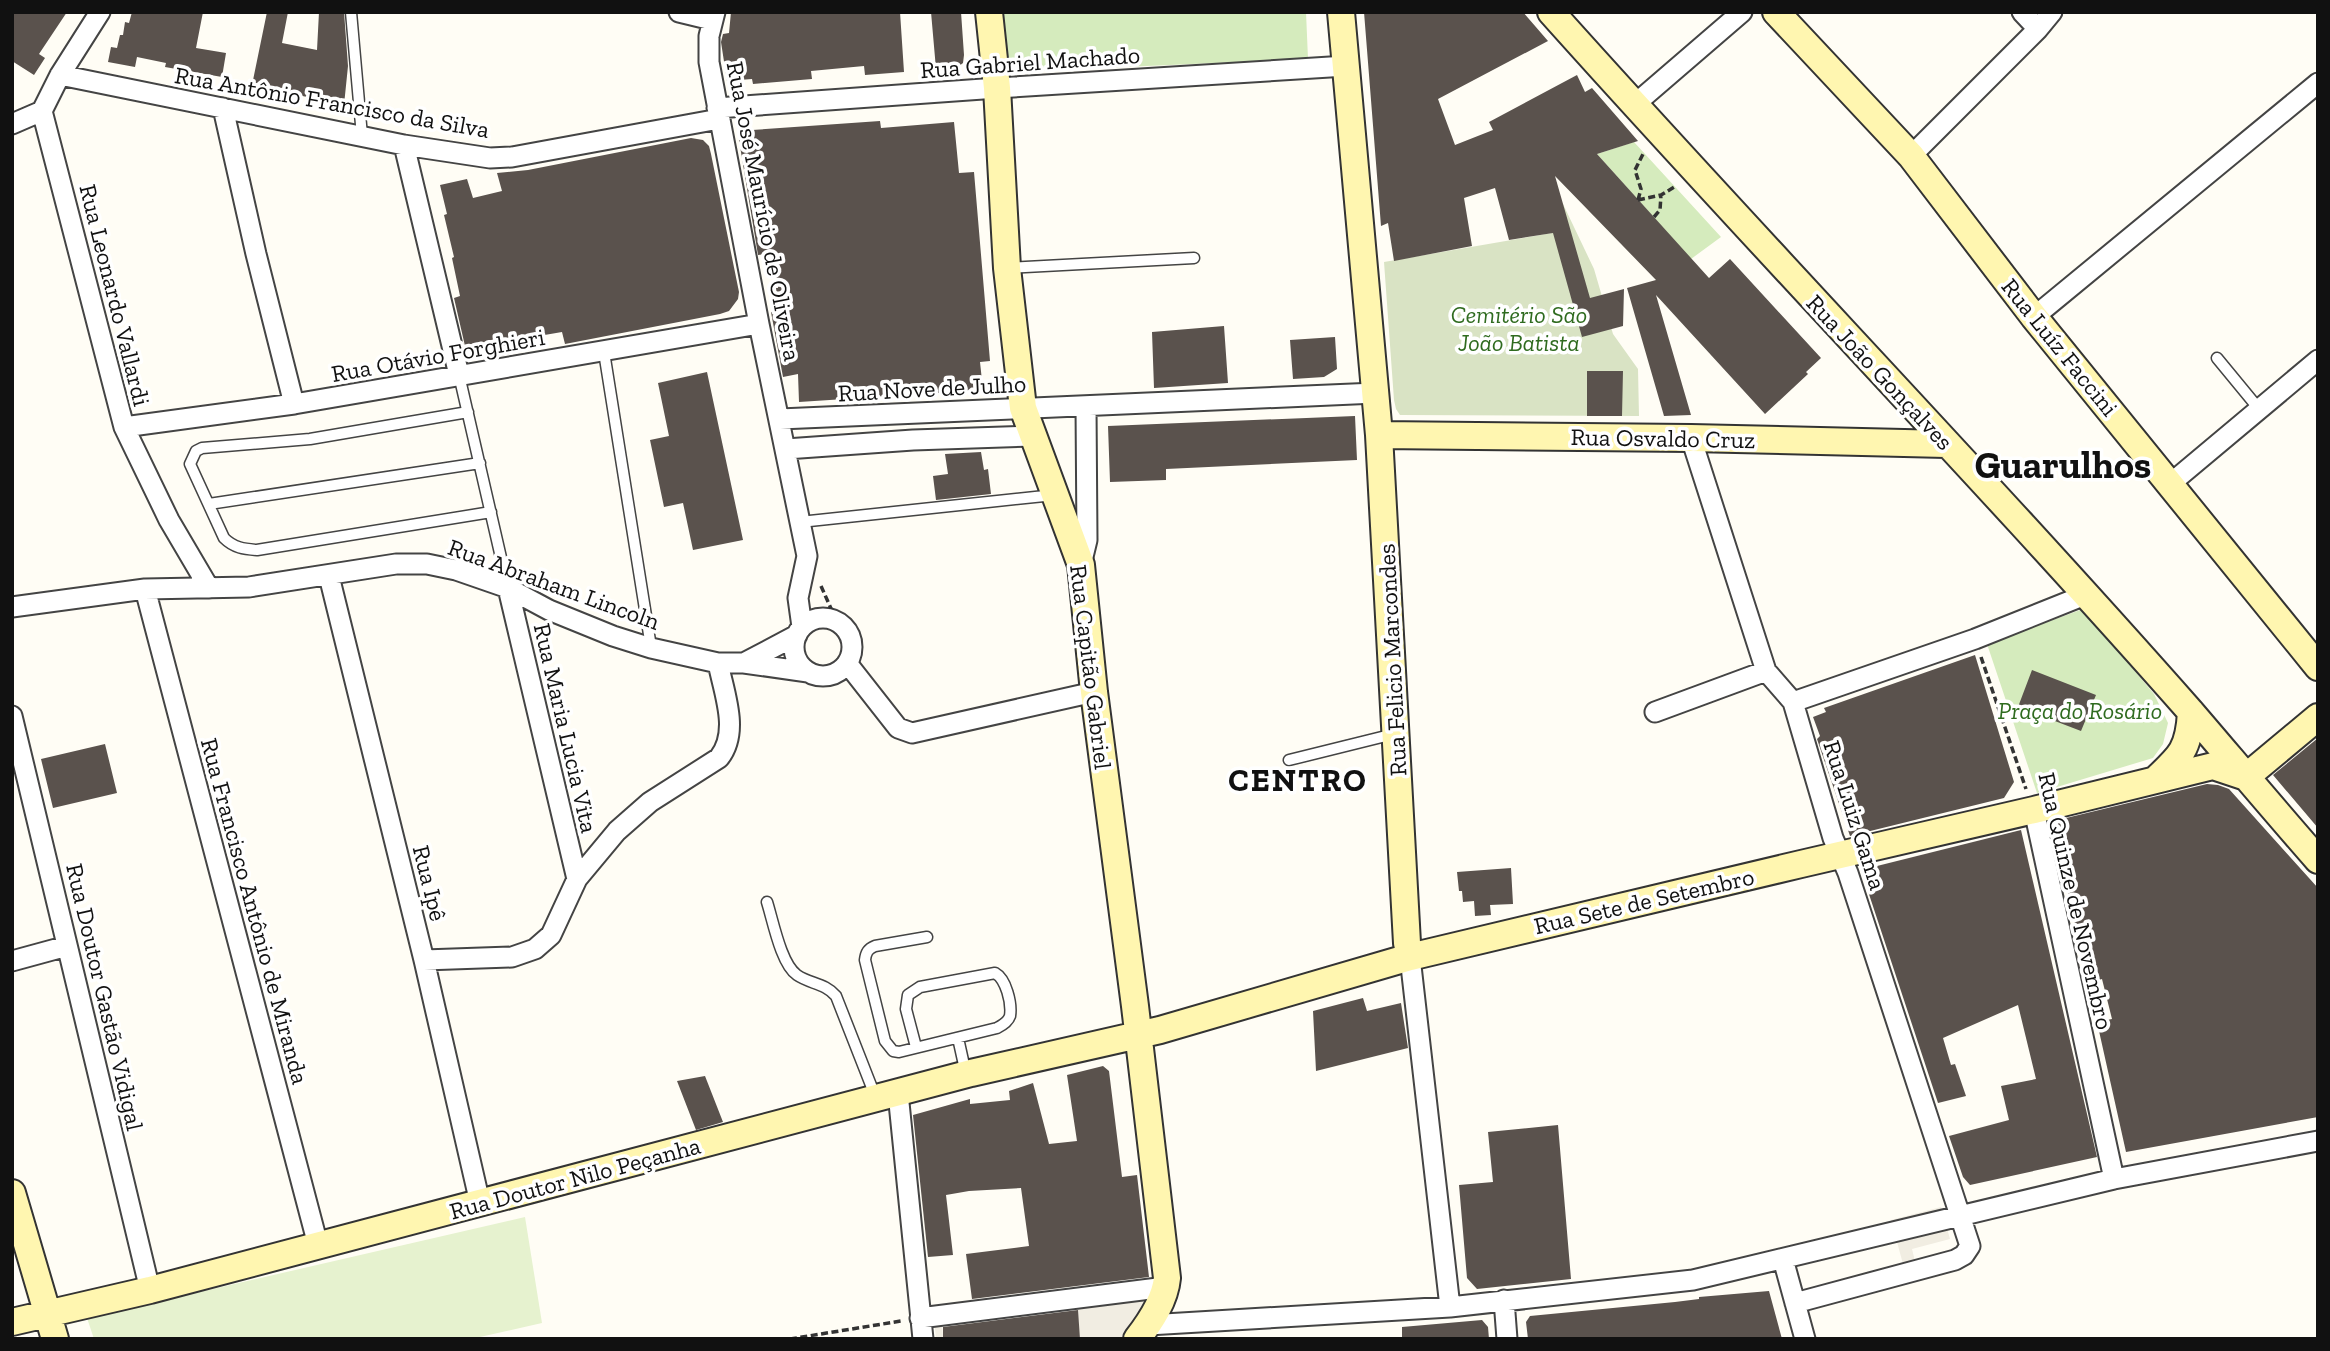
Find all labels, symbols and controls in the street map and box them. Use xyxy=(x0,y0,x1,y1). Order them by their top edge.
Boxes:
street label: Rua Gabriel Machado xyxy=(919,40,1141,84)
street label: Rua José Maurício de Oliveira xyxy=(721,59,807,364)
street label: Rua Antônio Francisco da Silva xyxy=(172,60,492,144)
street label: Rua Leonardo Vallardi xyxy=(73,181,157,409)
street label: Rua Luíz Faccini xyxy=(1996,272,2125,422)
street label: Rua João Gonçalves xyxy=(1801,288,1959,456)
park label: Cemitério São João Batista xyxy=(1451,300,1587,357)
street label: Rua Otávio Forghieri xyxy=(329,322,547,388)
street label: Rua Nove de Julho xyxy=(837,369,1027,407)
street label: Rua Osvaldo Cruz xyxy=(1570,422,1756,454)
district label: Guarulhos xyxy=(1975,442,2151,488)
street label: Rua Abraham Lincoln xyxy=(444,532,664,636)
street label: Rua Felicio Marcondes xyxy=(1371,543,1413,777)
street label: Rua Capitão Gabriel xyxy=(1064,563,1118,771)
street label: Rua Maria Lucia Vita xyxy=(528,620,604,836)
park label: Praça do Rosário xyxy=(1998,696,2162,725)
street label: Rua Francisco Antônio de Miranda xyxy=(195,735,315,1088)
street label: Rua Luiz Gama xyxy=(1817,737,1893,894)
district label: CENTRO xyxy=(1228,761,1368,799)
street label: Rua Quinze de Novembro xyxy=(2032,770,2120,1032)
street label: Rua Ipê xyxy=(407,842,453,924)
street label: Rua Doutor Gastão Vidigal xyxy=(60,861,150,1133)
street label: Rua Sete de Setembro xyxy=(1531,862,1757,940)
street label: Rua Doutor Nilo Peçanha xyxy=(446,1130,704,1225)

